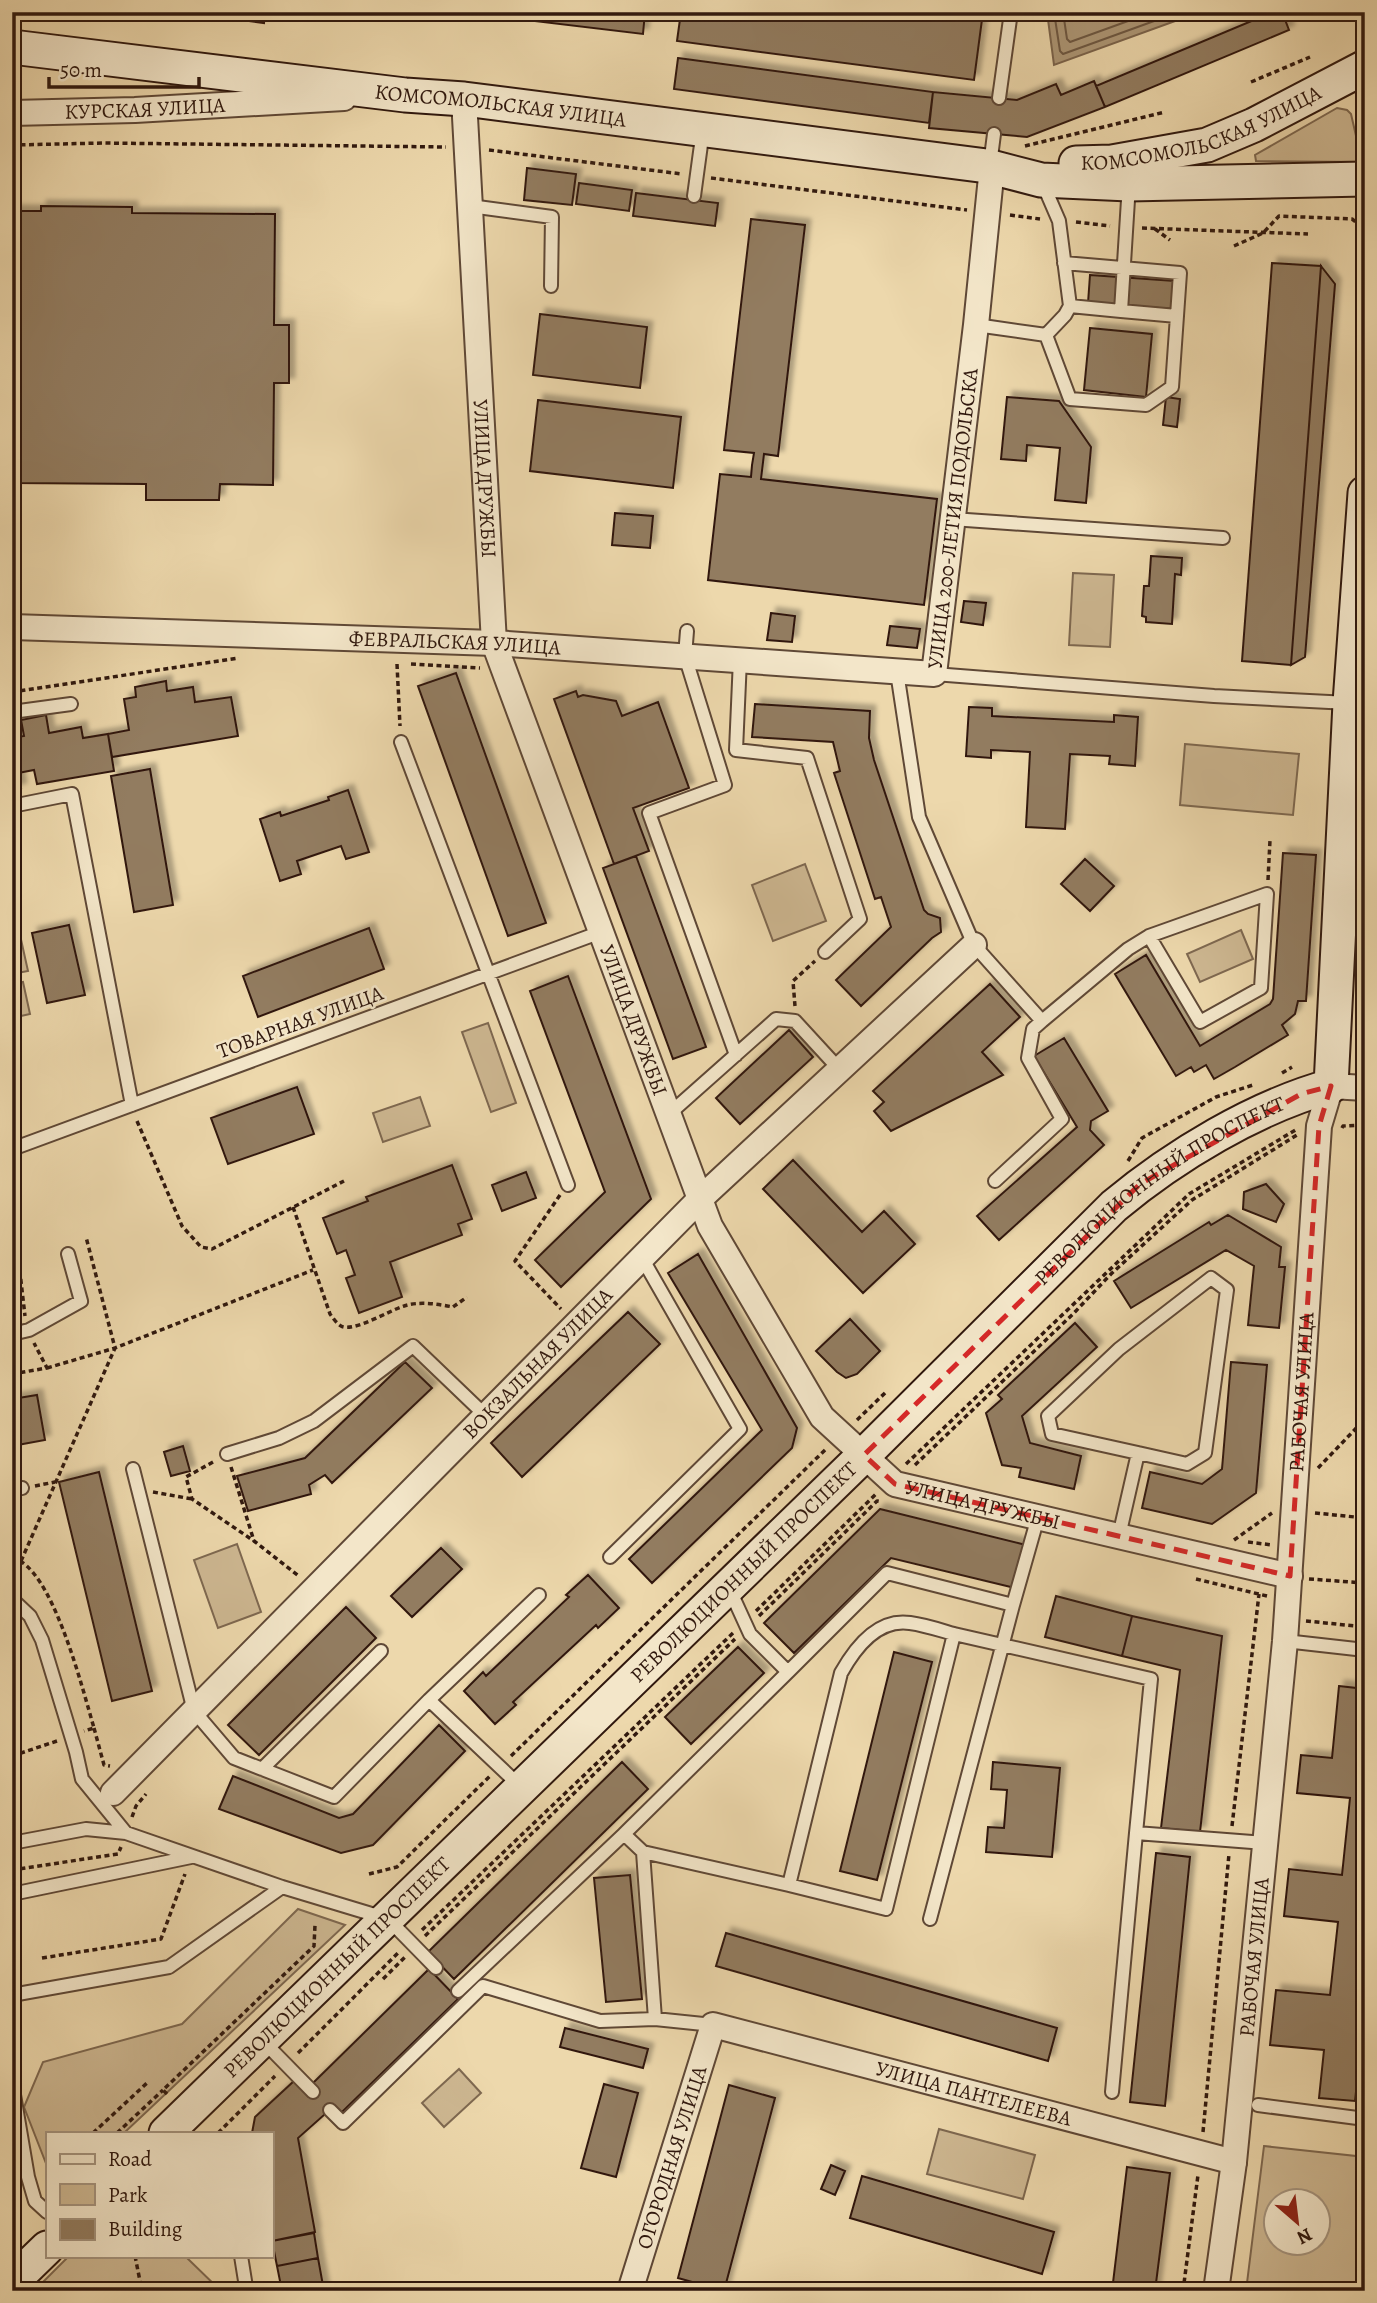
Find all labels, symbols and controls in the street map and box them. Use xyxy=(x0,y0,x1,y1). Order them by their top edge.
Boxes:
scale bar xyxy=(49,46,200,90)
text: 50 m xyxy=(60,56,102,84)
street label: КОМСОМОЛЬСКАЯ УЛИЦА xyxy=(373,77,629,134)
street label: КОМСОМОЛЬСКАЯ УЛИЦА xyxy=(1080,78,1327,177)
street label: КУРСКАЯ УЛИЦА xyxy=(64,91,227,126)
street label: УЛИЦА 200-ЛЕТИЯ ПОДОЛЬСКА xyxy=(921,366,985,671)
street label: УЛИЦА ДРУЖБЫ xyxy=(467,398,503,558)
street label: ФЕВРАЛЬСКАЯ УЛИЦА xyxy=(348,624,562,662)
street label: УЛИЦА ДРУЖБЫ xyxy=(593,941,674,1099)
street label: ТОВАРНАЯ УЛИЦА xyxy=(213,979,388,1065)
street label: РЕВОЛЮЦИОННЫЙ ПРОСПЕКТ xyxy=(1028,1089,1289,1291)
street label: ВОКЗАЛЬНАЯ УЛИЦА xyxy=(456,1281,619,1445)
street label: РАБОЧАЯ УЛИЦА xyxy=(1282,1311,1321,1473)
street label: РЕВОЛЮЦИОННЫЙ ПРОСПЕКТ xyxy=(624,1455,863,1689)
street label: УЛИЦА ДРУЖБЫ xyxy=(902,1473,1063,1536)
street label: РЕВОЛЮЦИОННЫЙ ПРОСПЕКТ xyxy=(217,1850,457,2084)
street label: РАБОЧАЯ УЛИЦА xyxy=(1232,1875,1276,2038)
street label: УЛИЦА ПАНТЕЛЕЕВА xyxy=(872,2054,1075,2133)
street label: ОГОРОДНАЯ УЛИЦА xyxy=(630,2061,714,2253)
legend xyxy=(46,2132,273,2258)
text: Road xyxy=(108,2145,152,2173)
text: Park xyxy=(108,2181,148,2209)
north arrow xyxy=(1262,2188,1332,2258)
text: Building xyxy=(108,2215,183,2243)
text: N xyxy=(1292,2221,1317,2251)

